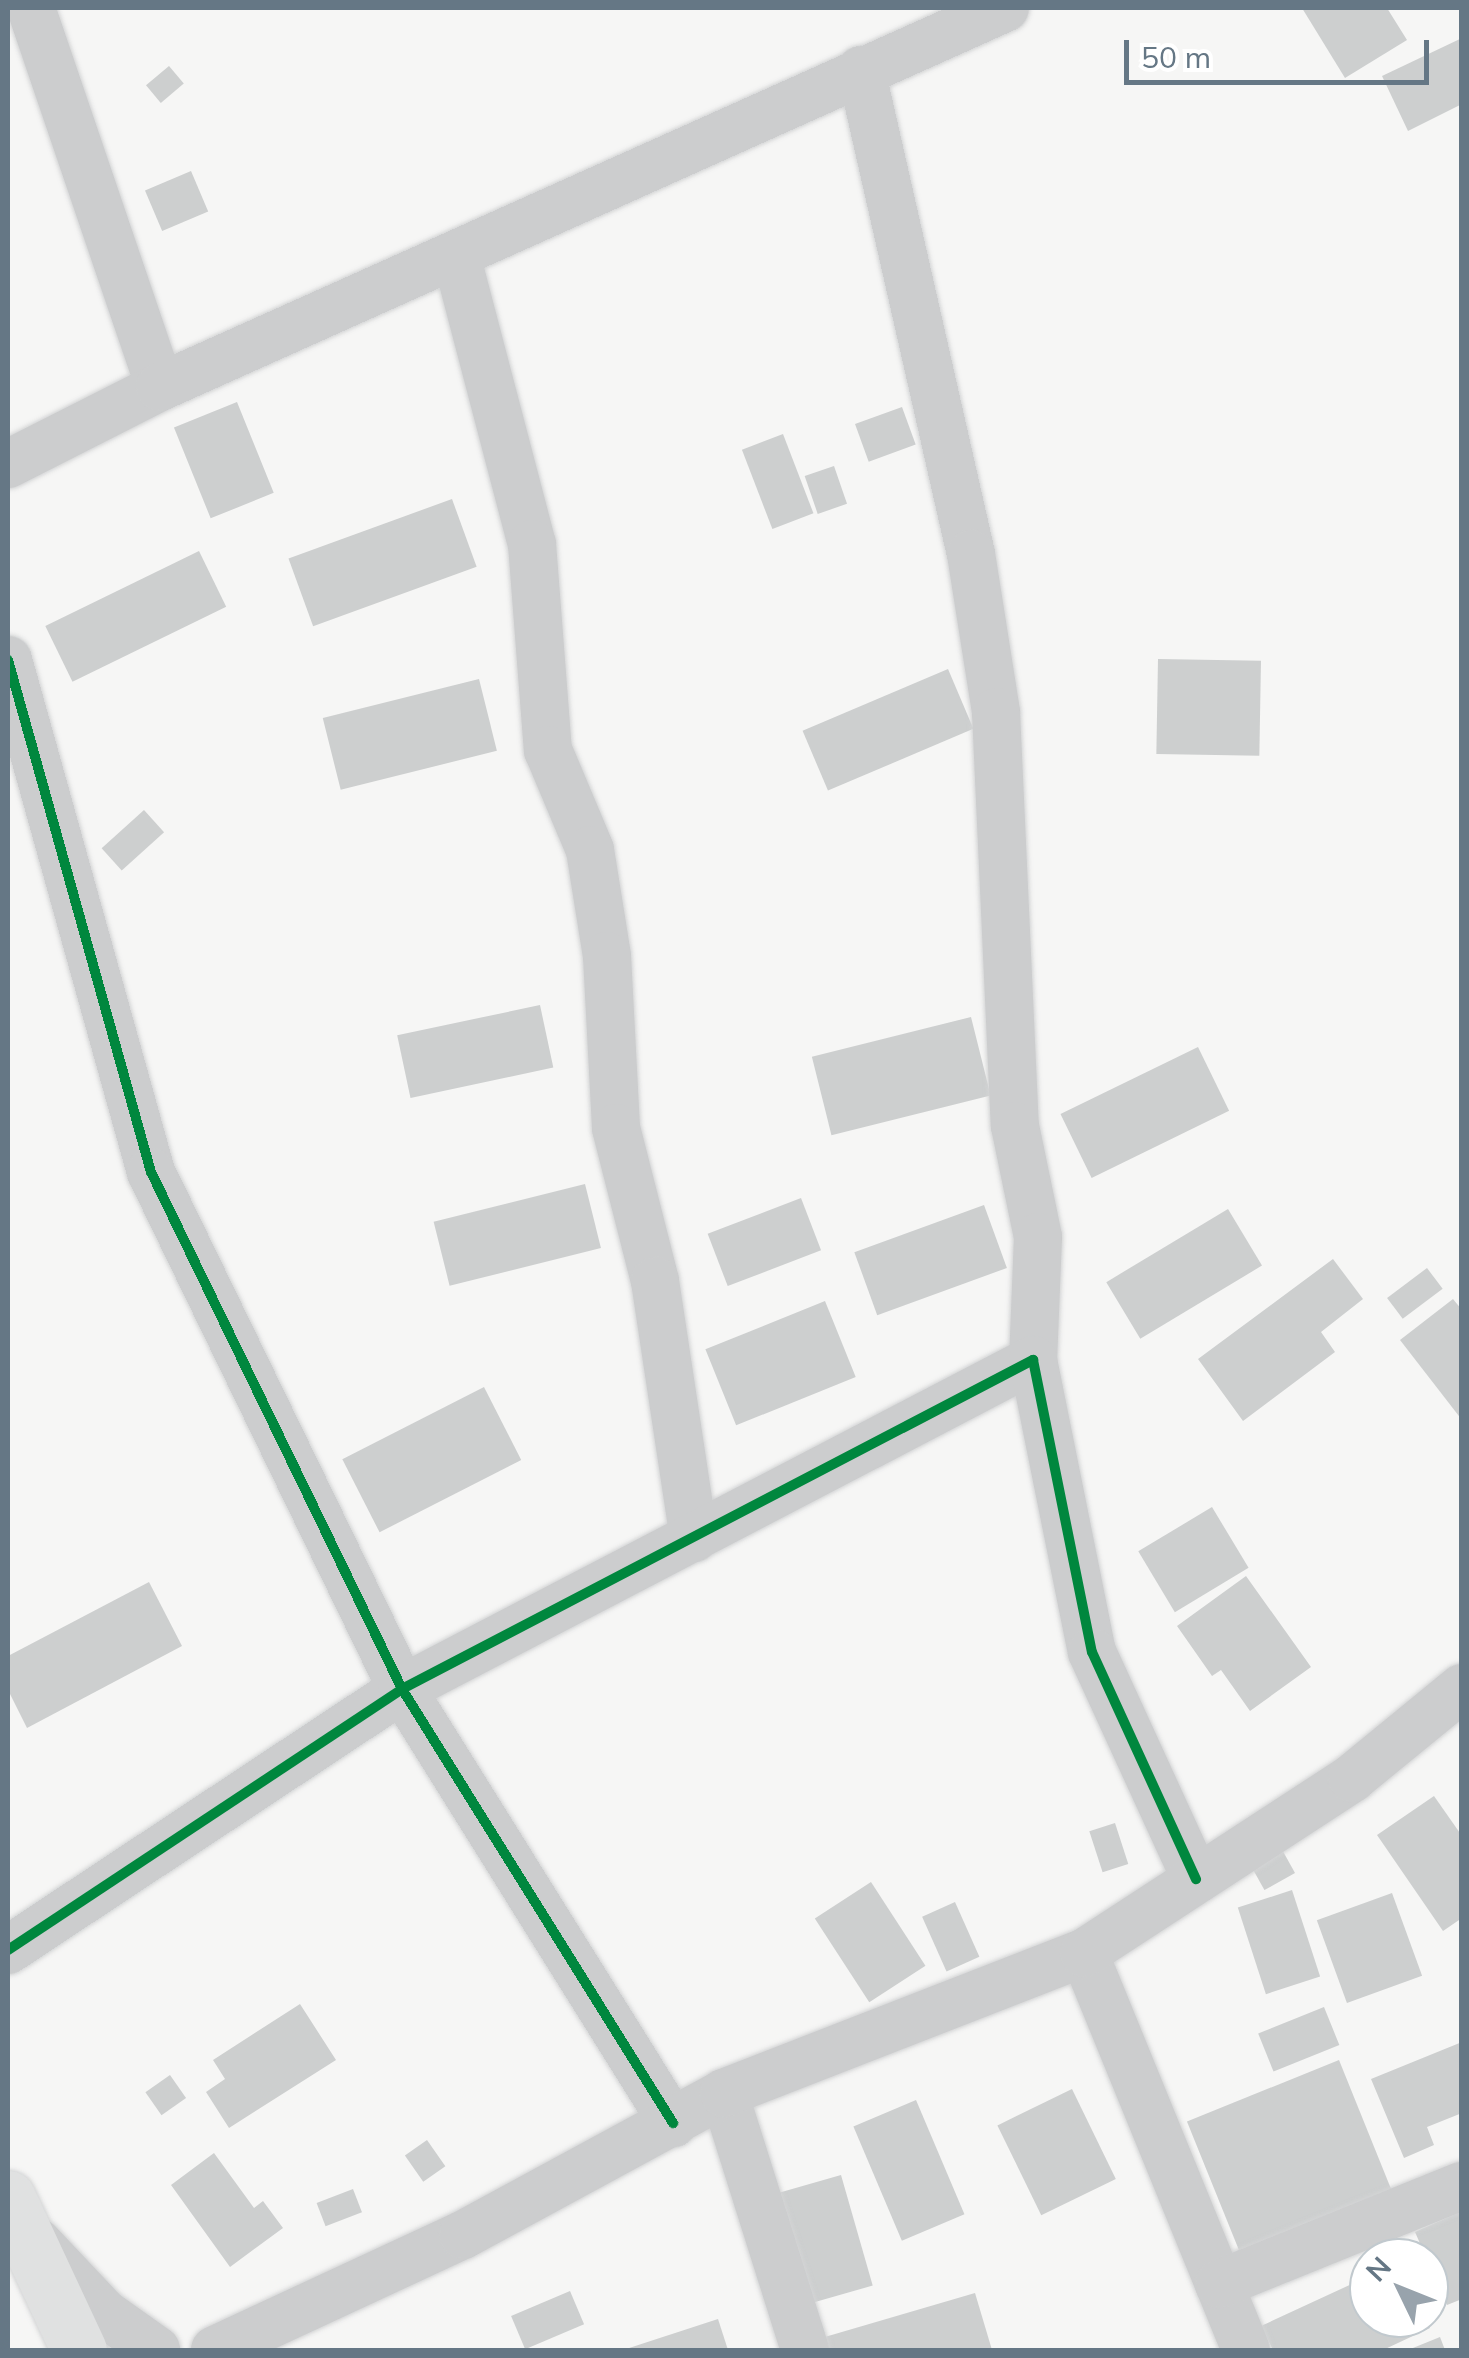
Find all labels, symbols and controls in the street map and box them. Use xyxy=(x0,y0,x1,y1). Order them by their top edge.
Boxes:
scale bar xyxy=(1129,20,1434,82)
text: 50 m xyxy=(1141,38,1211,76)
north arrow xyxy=(1349,2238,1449,2338)
text: N xyxy=(1358,2249,1398,2288)

